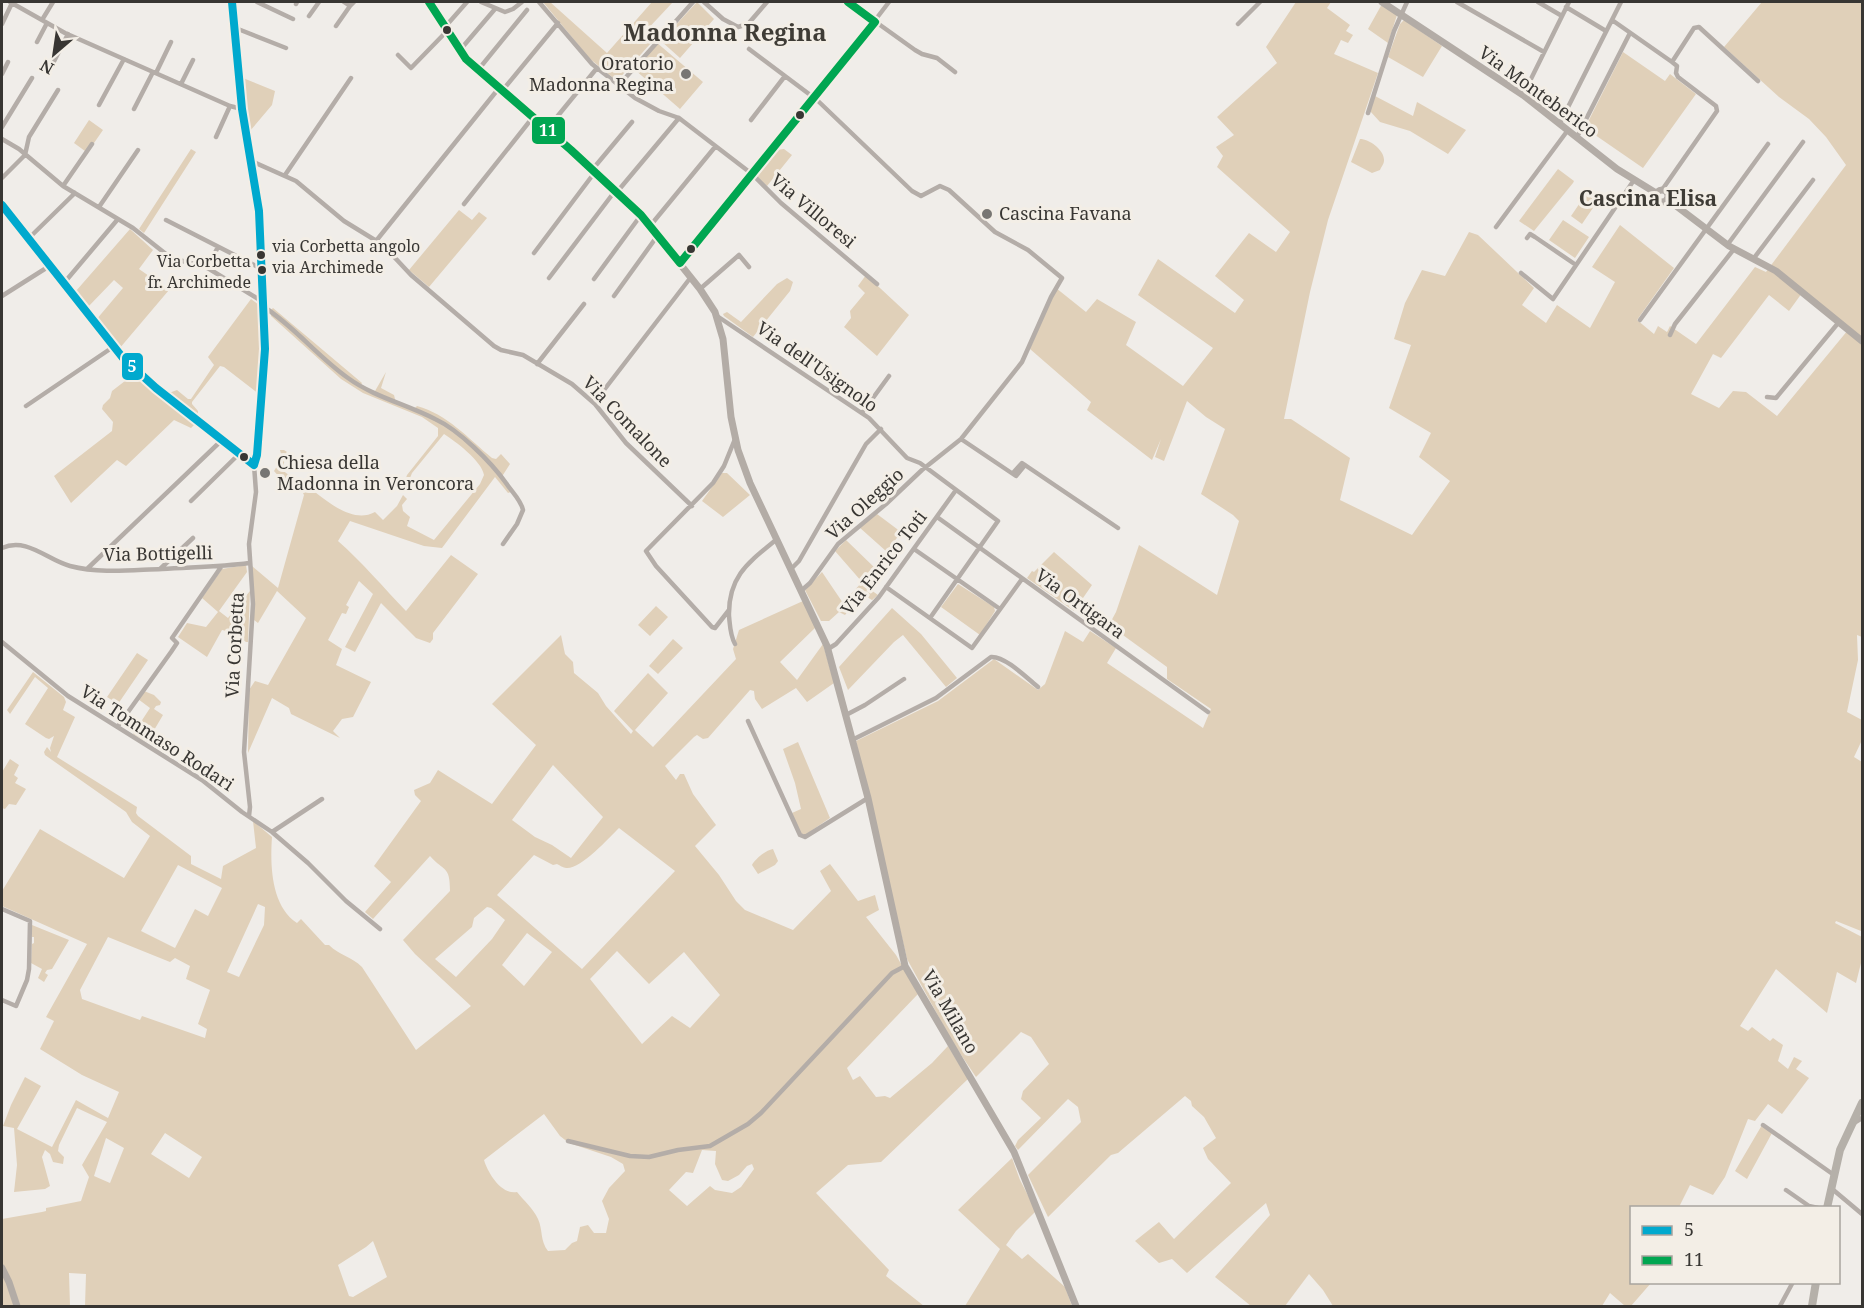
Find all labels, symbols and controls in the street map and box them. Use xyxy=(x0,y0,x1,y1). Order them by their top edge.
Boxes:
district label: Madonna Regina xyxy=(623,15,827,48)
north arrow xyxy=(24,24,84,84)
unlabelled marker xyxy=(441,24,453,36)
street label: Via Monteberico xyxy=(1474,40,1603,143)
place label: Oratorio Madonna Regina xyxy=(529,51,674,96)
text: N xyxy=(36,54,58,80)
marker: Oratorio Madonna Regina xyxy=(679,67,693,81)
unlabelled marker xyxy=(794,109,806,121)
line badge: 11 xyxy=(531,116,566,145)
text: 11 xyxy=(539,119,557,141)
street label: Via Villoresi xyxy=(766,168,861,253)
district label: Cascina Elisa xyxy=(1579,184,1717,212)
place label: Cascina Favana xyxy=(999,201,1132,225)
marker: Cascina Favana xyxy=(980,207,994,221)
place label: via Corbetta angolo via Archimede xyxy=(272,235,420,278)
unlabelled marker xyxy=(685,243,697,255)
marker: via Corbetta angolo via Archimede xyxy=(255,249,267,261)
place label: Via Corbetta fr. Archimede xyxy=(147,250,251,293)
marker: Via Corbetta fr. Archimede xyxy=(256,264,268,276)
street label: Via dell'Usignolo xyxy=(752,315,883,417)
line badge: 5 xyxy=(121,352,144,381)
text: 5 xyxy=(127,355,137,377)
street label: Via Comalone xyxy=(578,370,678,472)
place label: Chiesa della Madonna in Veroncora xyxy=(277,450,474,495)
unlabelled marker xyxy=(238,451,250,463)
street label: Via Oleggio xyxy=(820,462,908,545)
marker: Chiesa della Madonna in Veroncora xyxy=(258,466,272,480)
street label: Via Enrico Toti xyxy=(835,505,932,620)
street label: Via Bottigelli xyxy=(103,540,213,566)
street label: Via Ortigara xyxy=(1031,563,1130,644)
street label: Via Corbetta xyxy=(219,591,249,699)
street label: Via Tommaso Rodari xyxy=(76,679,239,796)
street label: Via Milano xyxy=(917,965,985,1058)
legend xyxy=(1630,1206,1840,1284)
text: 5 xyxy=(1684,1217,1694,1241)
text: 11 xyxy=(1684,1247,1704,1271)

